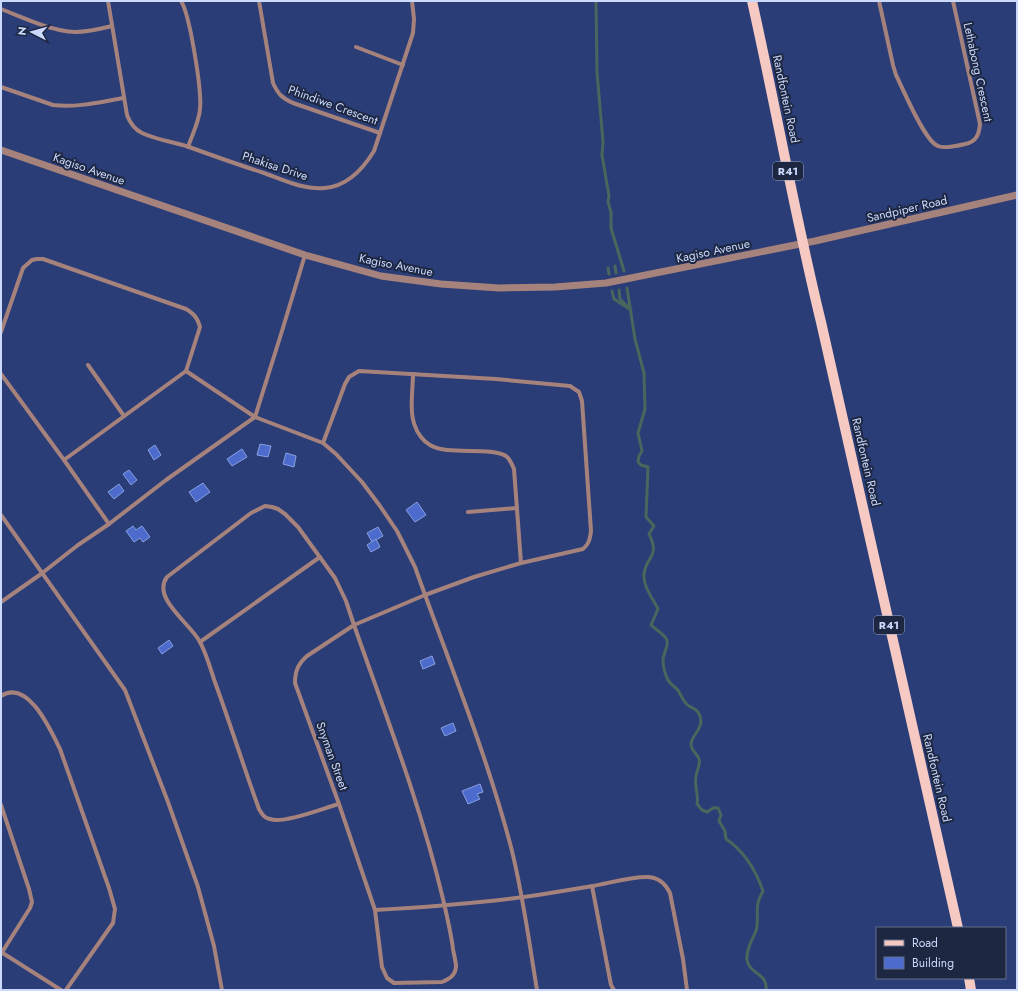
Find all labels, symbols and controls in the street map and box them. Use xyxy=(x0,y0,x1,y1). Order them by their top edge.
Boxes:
north arrow xyxy=(12,12,52,52)
street label: Lethabong Crescent xyxy=(959,21,997,123)
text: N xyxy=(14,26,30,36)
street label: Randfontein Road xyxy=(768,53,804,145)
street label: Phindiwe Crescent xyxy=(286,80,380,130)
street label: Phakisa Drive xyxy=(240,147,310,185)
street label: Kagiso Avenue xyxy=(51,148,127,190)
road number: R41 xyxy=(773,162,803,180)
street label: Sandpiper Road xyxy=(865,191,949,227)
street label: Kagiso Avenue xyxy=(675,234,751,268)
street label: Kagiso Avenue xyxy=(358,249,434,281)
street label: Randfontein Road xyxy=(847,416,885,508)
road number: R41 xyxy=(874,616,904,634)
street label: Snyman Street xyxy=(311,719,353,793)
street label: Randfontein Road xyxy=(918,732,956,824)
legend xyxy=(876,927,1006,979)
text: Road xyxy=(912,934,938,952)
text: Building xyxy=(912,954,954,972)

